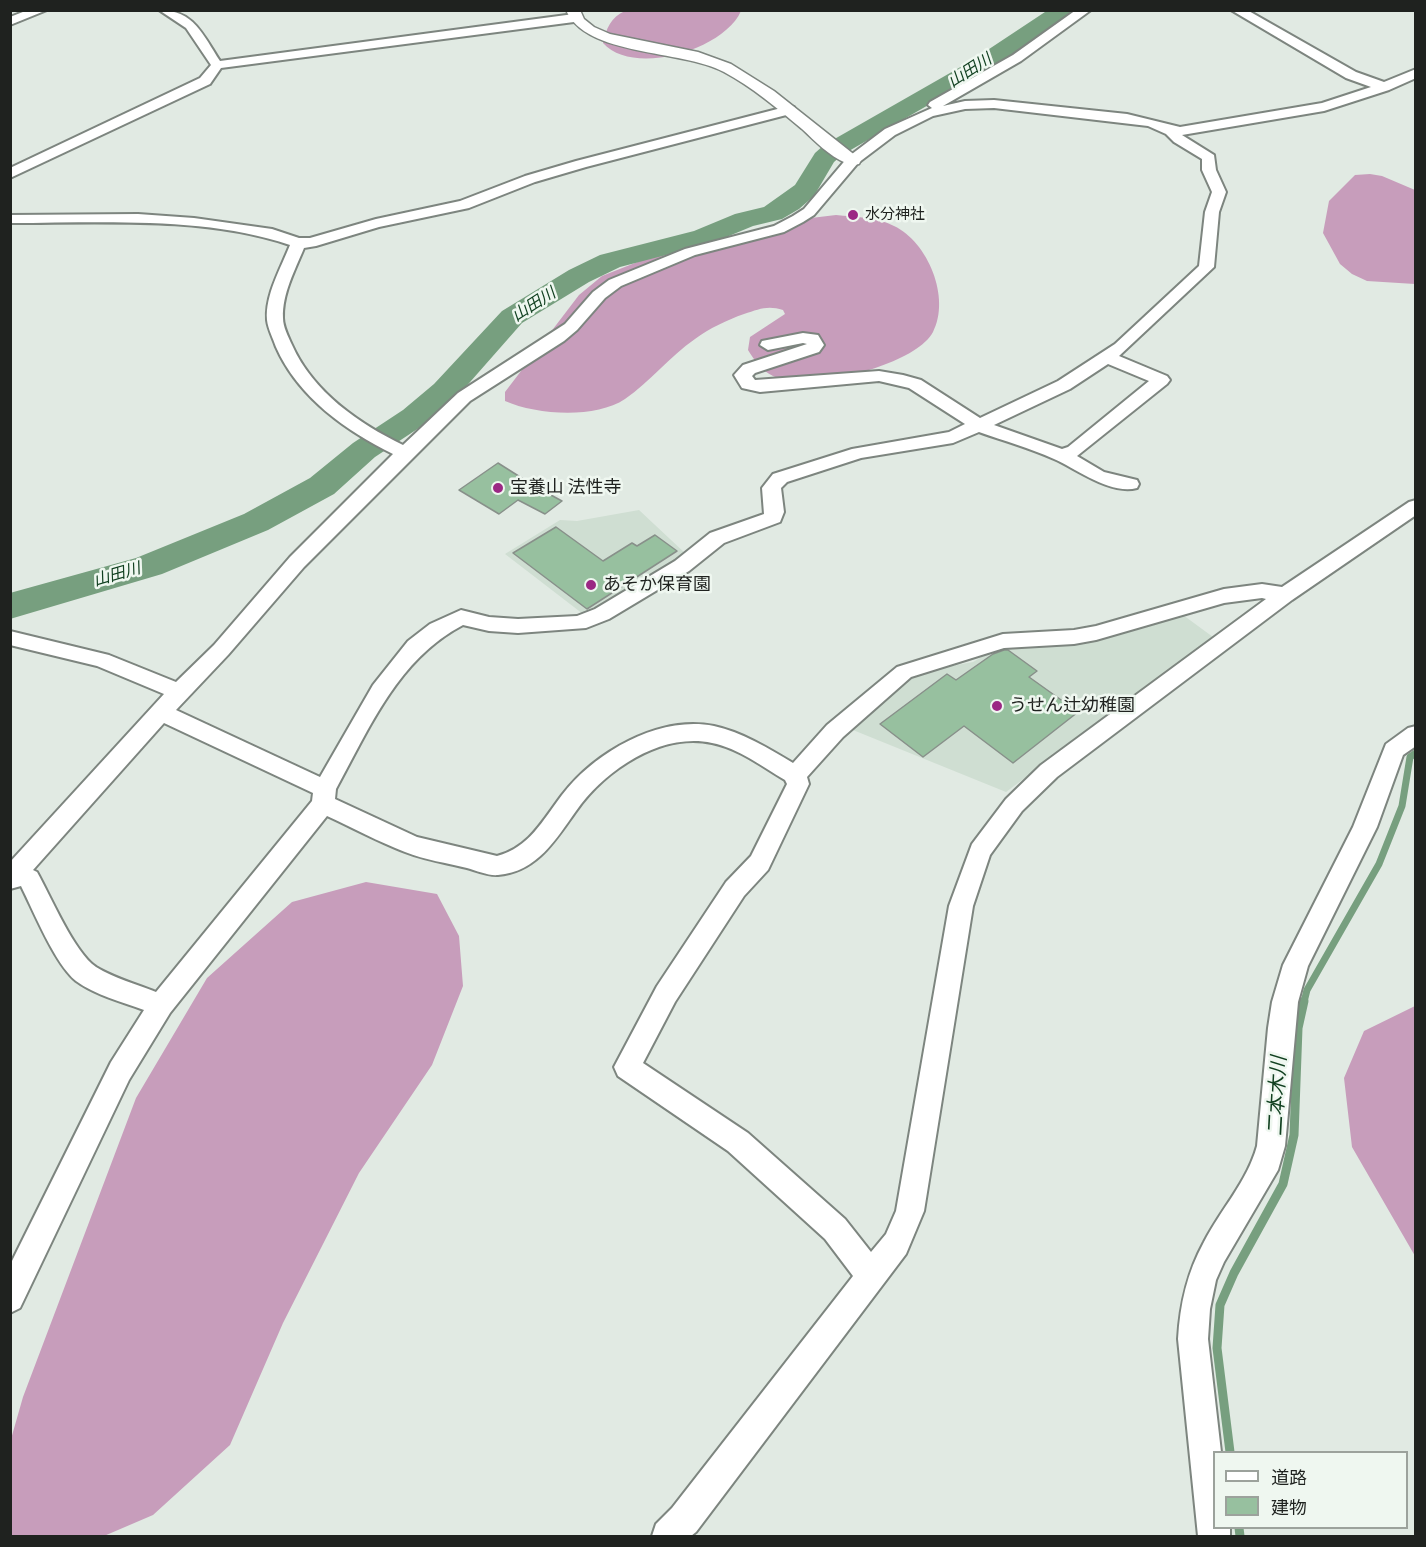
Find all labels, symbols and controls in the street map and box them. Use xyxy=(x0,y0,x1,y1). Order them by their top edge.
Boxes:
water label: 山田川 xyxy=(945,50,995,92)
place label: 水分神社 xyxy=(865,206,925,224)
marker: 水分神社 xyxy=(846,208,860,222)
water label: 山田川 xyxy=(509,284,559,326)
place label: 宝養山 法性寺 xyxy=(510,477,622,499)
marker: 宝養山 法性寺 xyxy=(491,481,505,495)
water label: 山田川 xyxy=(91,559,143,591)
place label: あそか保育園 xyxy=(603,574,711,596)
marker: あそか保育園 xyxy=(584,578,598,592)
place label: うせん辻幼稚園 xyxy=(1009,695,1135,717)
marker: うせん辻幼稚園 xyxy=(990,699,1004,713)
water label: 二本木川 xyxy=(1264,1055,1292,1137)
legend xyxy=(1213,1451,1408,1529)
text: 道路 xyxy=(1271,1467,1307,1489)
text: 建物 xyxy=(1271,1497,1307,1519)

